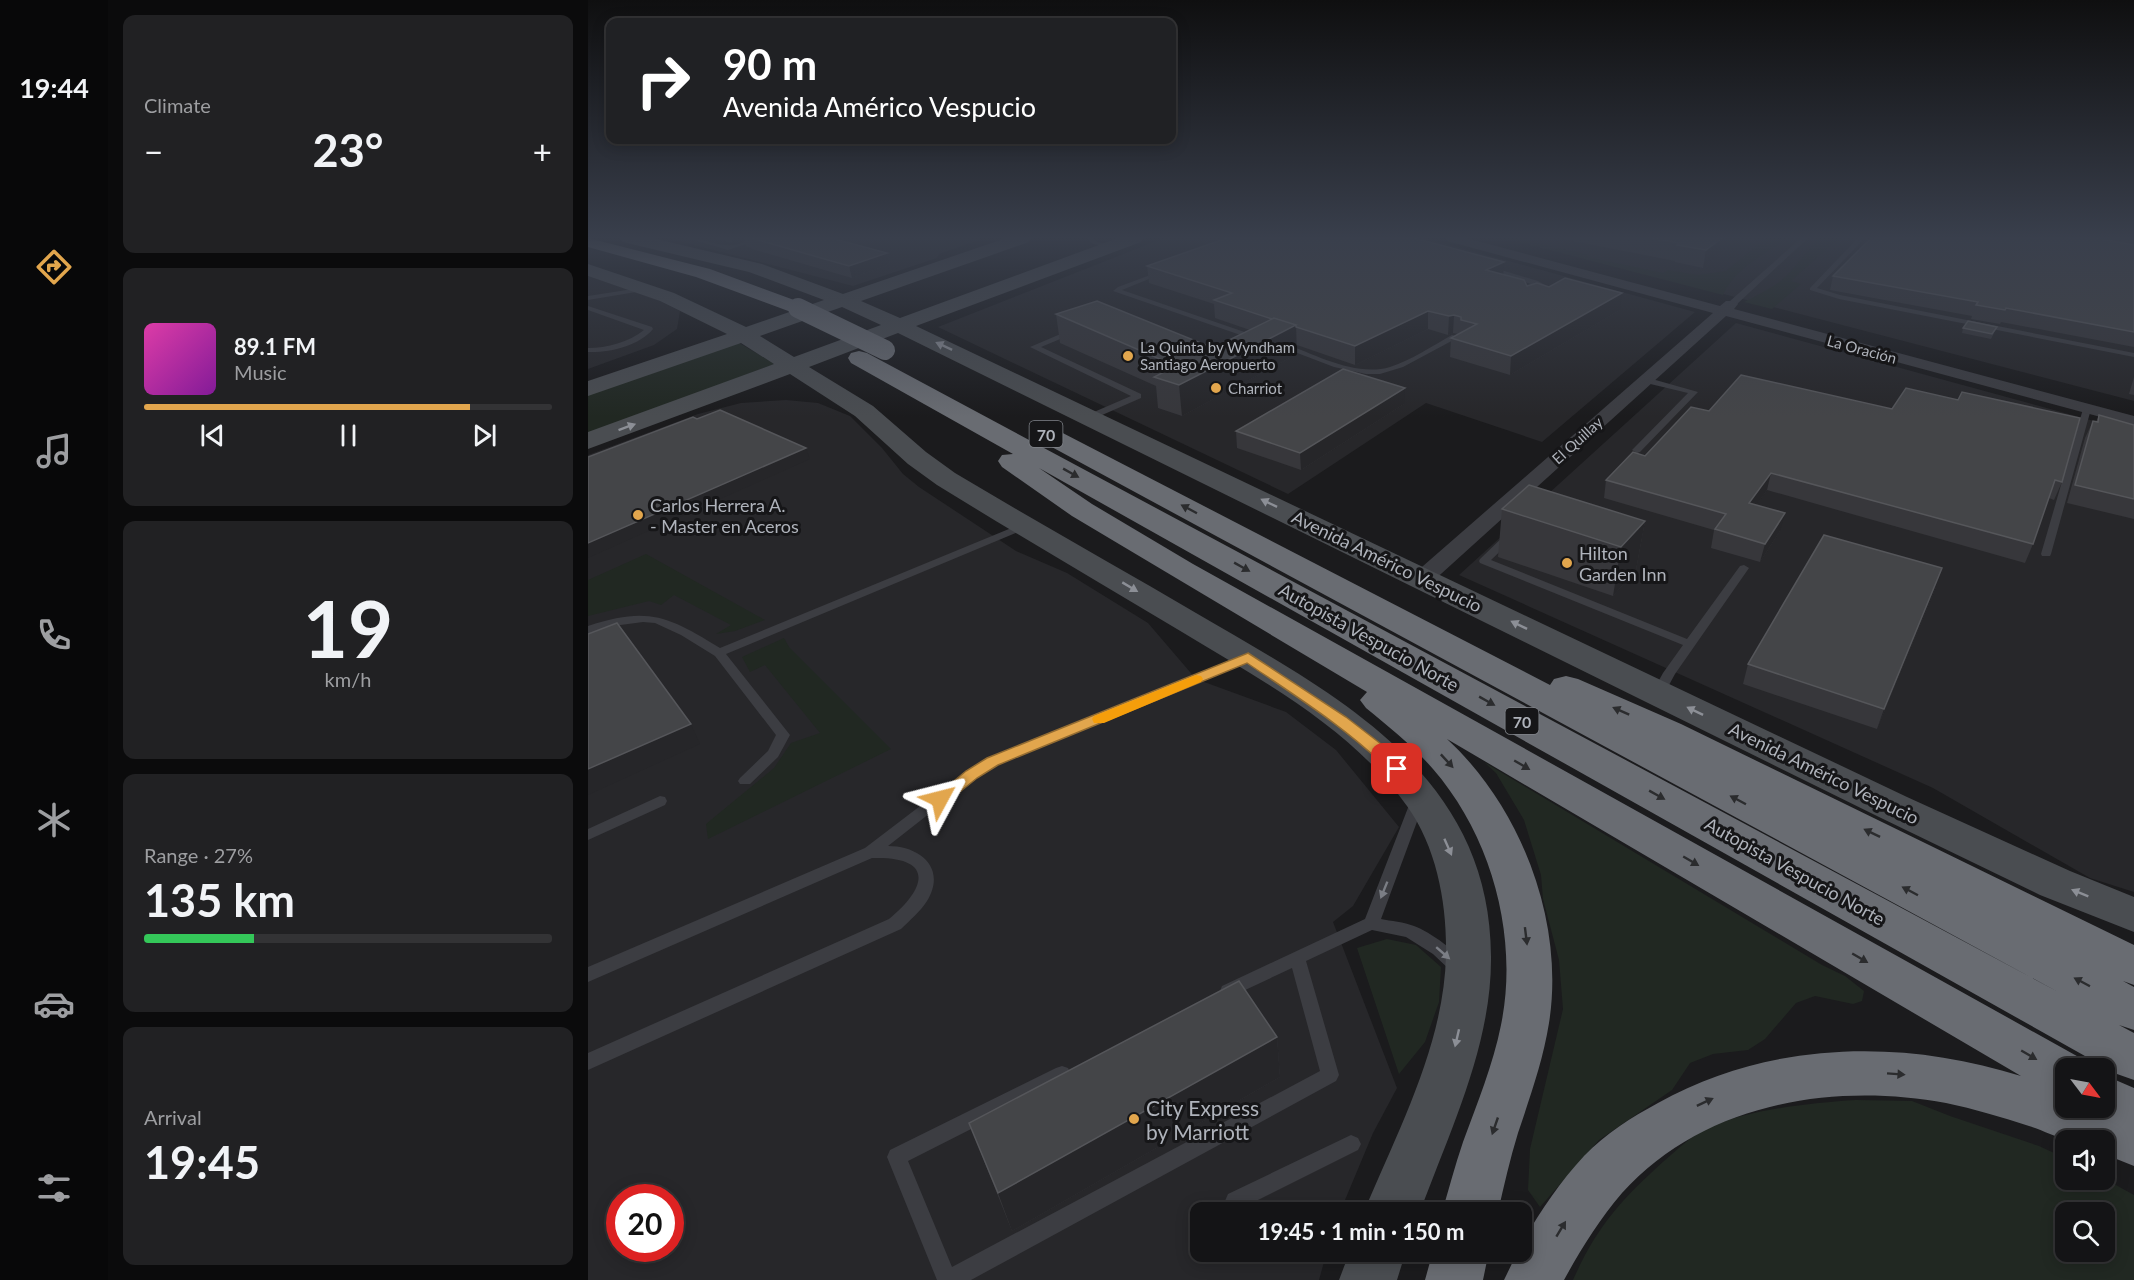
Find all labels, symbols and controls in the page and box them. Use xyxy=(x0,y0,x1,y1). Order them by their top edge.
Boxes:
text: 90 m xyxy=(723,39,817,89)
icon: right xyxy=(624,42,702,120)
text: 19:44 xyxy=(19,71,89,104)
text: Avenida Américo Vespucio xyxy=(723,90,1036,123)
text: Climate xyxy=(144,93,211,117)
text: 23° xyxy=(313,123,383,177)
text: − xyxy=(144,131,163,171)
text: + xyxy=(533,131,552,171)
icon: directions xyxy=(33,246,75,288)
street label: La Oración xyxy=(1825,331,1899,367)
text: 89.1 FM xyxy=(234,333,316,360)
place label: La Quinta by Wyndham Santiago Aeropuerto xyxy=(1140,338,1295,373)
one-way arrow xyxy=(936,342,953,351)
marker: La Quinta by Wyndham Santiago Aeropuerto xyxy=(1121,349,1135,363)
text: Music xyxy=(234,360,287,384)
place label: Charriot xyxy=(1228,379,1283,397)
marker: Charriot xyxy=(1209,381,1223,395)
street label: El Quillay xyxy=(1548,412,1606,467)
icon: previous xyxy=(196,419,229,452)
icon: pause xyxy=(332,419,365,452)
icon: next xyxy=(468,419,501,452)
one-way arrow xyxy=(619,421,637,431)
road number: 70 xyxy=(1030,421,1062,447)
icon: music xyxy=(33,430,75,472)
one-way arrow xyxy=(1063,468,1080,478)
place label: Carlos Herrera A. - Master en Aceros xyxy=(650,494,799,537)
one-way arrow xyxy=(1260,499,1277,508)
one-way arrow xyxy=(1180,504,1197,514)
street label: Avenida Américo Vespucio xyxy=(1288,505,1486,617)
marker: Carlos Herrera A. - Master en Aceros xyxy=(631,508,645,522)
place label: Hilton Garden Inn xyxy=(1579,542,1666,585)
marker: Hilton Garden Inn xyxy=(1560,556,1574,570)
one-way arrow xyxy=(1234,562,1251,572)
street label: Autopista Vespucio Norte xyxy=(1275,578,1463,696)
text: 19 xyxy=(303,581,393,675)
one-way arrow xyxy=(1122,581,1138,592)
icon: phone xyxy=(33,614,75,656)
one-way arrow xyxy=(1511,621,1528,630)
text: km/h xyxy=(325,667,371,691)
one-way arrow xyxy=(1478,696,1495,706)
one-way arrow xyxy=(1612,706,1630,716)
one-way arrow xyxy=(1686,706,1703,715)
road number: 70 xyxy=(1506,708,1538,734)
street label: Avenida Américo Vespucio xyxy=(1725,717,1923,829)
pin xyxy=(1371,743,1422,794)
icon: arrive xyxy=(1380,752,1413,785)
one-way arrow xyxy=(1440,754,1454,769)
one-way arrow xyxy=(1513,759,1530,769)
position arrow xyxy=(908,767,972,831)
one-way arrow xyxy=(1649,790,1666,800)
one-way arrow xyxy=(1729,795,1746,805)
icon: climate xyxy=(33,799,75,841)
street label: Autopista Vespucio Norte xyxy=(1701,812,1889,930)
one-way arrow xyxy=(1863,828,1880,838)
one-way arrow xyxy=(1443,839,1453,857)
text: Range · 27% xyxy=(144,843,253,867)
one-way arrow xyxy=(1683,856,1699,867)
text: 135 km xyxy=(144,873,295,927)
one-way arrow xyxy=(1379,882,1389,900)
one-way arrow xyxy=(1901,886,1918,896)
one-way arrow xyxy=(2070,888,2088,898)
one-way arrow xyxy=(1522,926,1531,945)
one-way arrow xyxy=(1435,946,1450,959)
one-way arrow xyxy=(1852,953,1869,963)
one-way arrow xyxy=(2074,977,2091,987)
icon: car xyxy=(33,983,75,1025)
one-way arrow xyxy=(1452,1028,1461,1047)
one-way arrow xyxy=(2021,1050,2038,1060)
north arrow xyxy=(2055,1058,2115,1118)
map controls xyxy=(2055,1058,2115,1262)
one-way arrow xyxy=(1886,1069,1905,1079)
place label: City Express by Marriott xyxy=(1146,1095,1259,1144)
one-way arrow xyxy=(1697,1098,1714,1107)
text: Arrival xyxy=(144,1105,202,1129)
marker: City Express by Marriott xyxy=(1127,1112,1141,1126)
one-way arrow xyxy=(1490,1117,1500,1135)
button: sound xyxy=(2055,1130,2115,1190)
text: 19:45 xyxy=(144,1135,260,1189)
icon: filters xyxy=(33,1167,75,1209)
speed limit sign: 20 xyxy=(606,1184,684,1262)
button: search xyxy=(2055,1202,2115,1262)
text: 19:45 · 1 min · 150 m xyxy=(1258,1218,1464,1245)
one-way arrow xyxy=(1555,1221,1566,1237)

